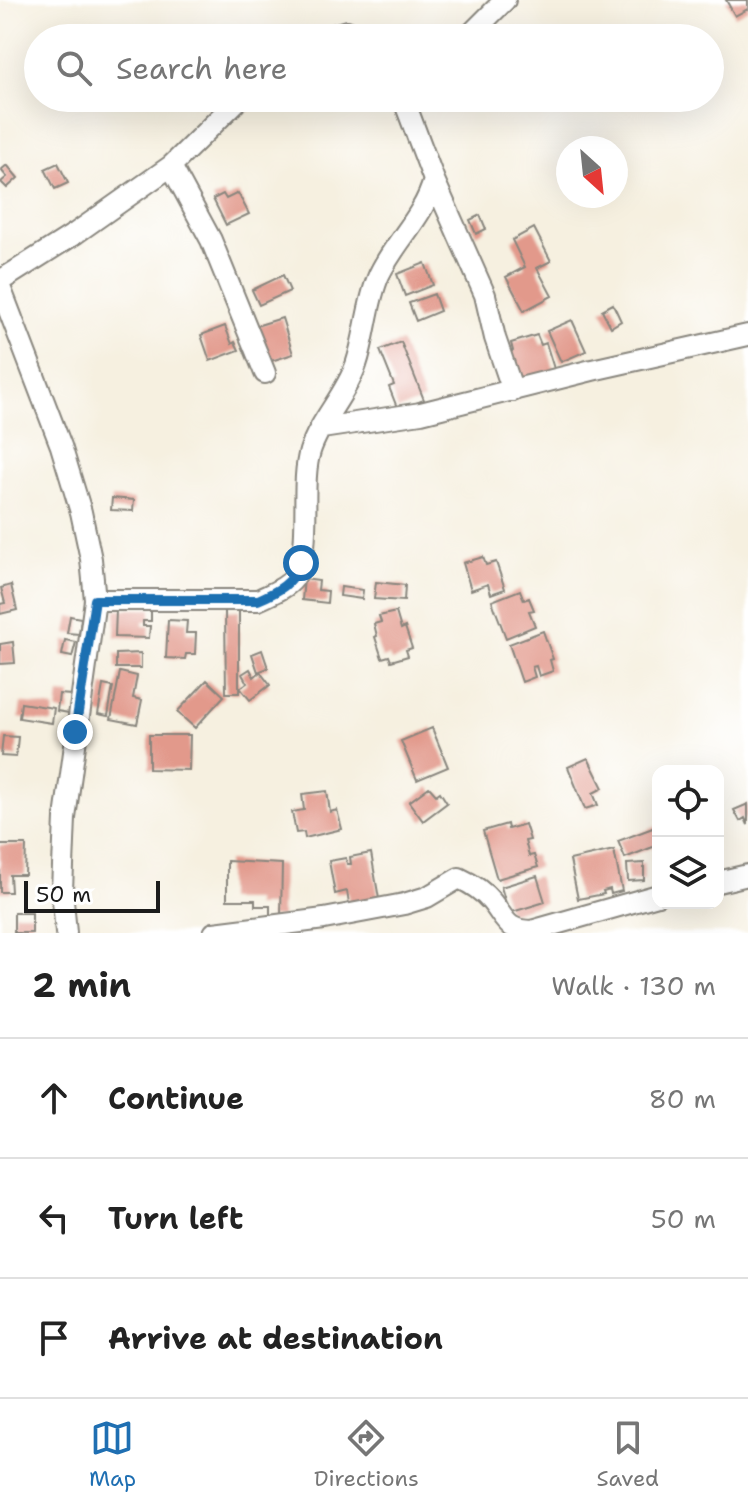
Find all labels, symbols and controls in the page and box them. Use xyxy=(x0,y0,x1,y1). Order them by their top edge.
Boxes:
search box xyxy=(24,24,724,112)
icon: search xyxy=(52,46,96,90)
text: Search here xyxy=(116,48,287,89)
north arrow xyxy=(556,136,628,208)
route start xyxy=(283,545,319,581)
route end xyxy=(57,714,93,750)
map controls xyxy=(652,765,724,909)
button: locate xyxy=(652,765,724,837)
button: layers xyxy=(652,837,724,909)
scale bar xyxy=(24,877,160,913)
text: 50 m xyxy=(36,880,91,909)
text: 2 min xyxy=(32,962,131,1008)
text: Walk · 130 m xyxy=(551,968,716,1003)
icon: ahead xyxy=(32,1076,76,1120)
text: Continue xyxy=(108,1078,244,1119)
text: 80 m xyxy=(649,1081,716,1116)
icon: left xyxy=(32,1196,76,1240)
text: Turn left xyxy=(108,1198,243,1239)
text: 50 m xyxy=(651,1201,716,1236)
icon: arrive xyxy=(32,1316,76,1360)
text: Arrive at destination xyxy=(108,1318,443,1359)
tab: Map xyxy=(89,1416,136,1493)
tab: Directions xyxy=(314,1416,419,1493)
tab: Saved xyxy=(597,1416,659,1493)

